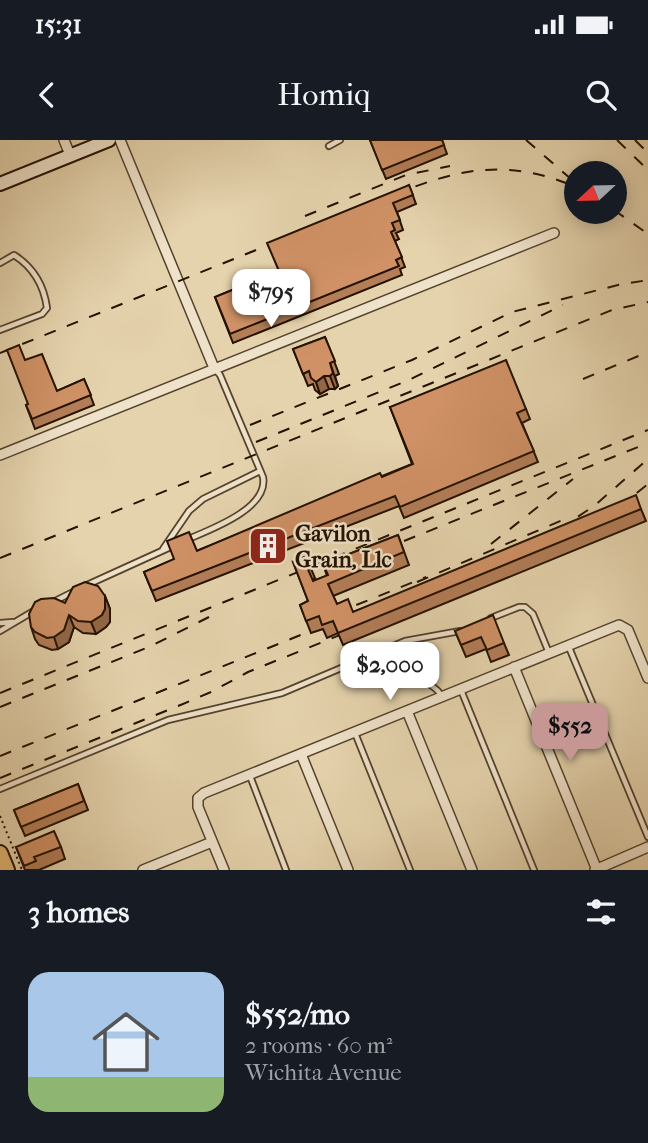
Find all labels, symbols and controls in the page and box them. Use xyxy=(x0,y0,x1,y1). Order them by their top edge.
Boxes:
text: 15:31 xyxy=(35,9,82,40)
icon: back xyxy=(28,76,66,114)
text: Homiq xyxy=(277,76,371,113)
icon: search xyxy=(582,76,620,114)
north arrow xyxy=(564,161,626,224)
map controls xyxy=(564,161,627,224)
pin: $795 xyxy=(230,270,312,329)
text: $795 xyxy=(248,278,294,305)
place label: Gavilon Grain, Llc xyxy=(295,520,392,573)
building icon: Gavilon Grain, Llc xyxy=(247,525,289,567)
pin: $2,000 xyxy=(333,643,447,702)
text: $2,000 xyxy=(356,651,424,678)
pin: $552 xyxy=(529,704,611,763)
text: $552 xyxy=(548,712,592,739)
icon: filters xyxy=(582,893,620,931)
text: 3 homes xyxy=(28,895,129,930)
text: $552/mo xyxy=(245,997,350,1032)
icon: home xyxy=(84,1000,168,1084)
text: 2 rooms · 60 m² xyxy=(245,1032,392,1059)
text: Wichita Avenue xyxy=(245,1059,402,1086)

